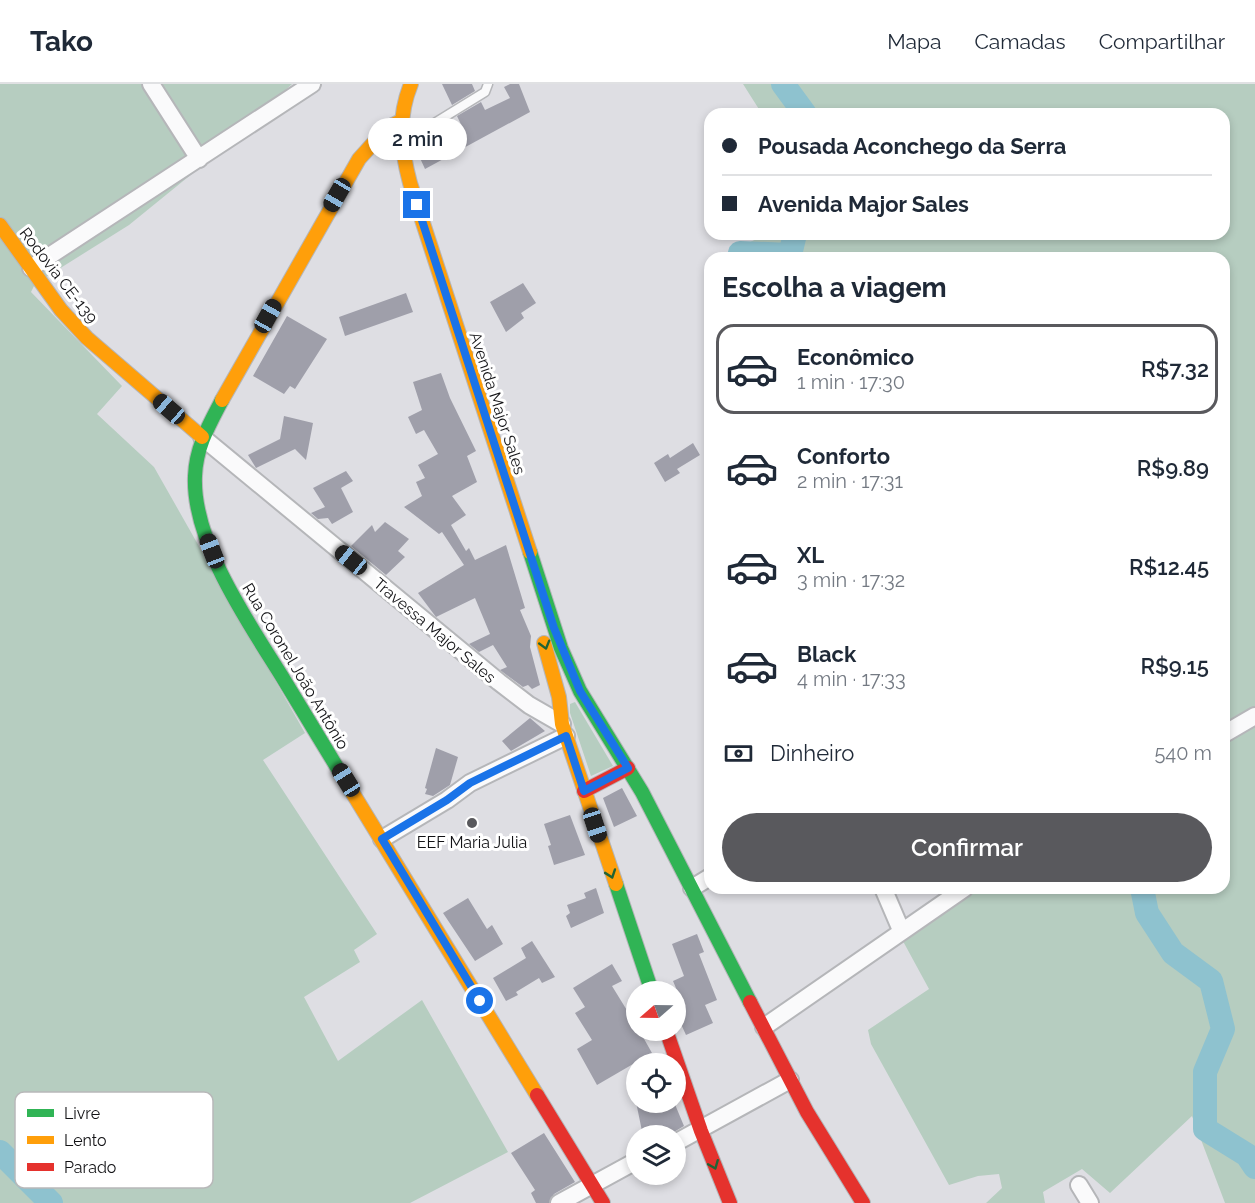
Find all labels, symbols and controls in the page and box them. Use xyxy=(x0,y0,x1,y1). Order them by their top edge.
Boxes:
text: Tako xyxy=(30,25,93,58)
text: Mapa xyxy=(887,29,941,54)
text: Camadas xyxy=(974,29,1066,54)
text: Compartilhar xyxy=(1099,29,1225,54)
callout: 2 min xyxy=(368,118,466,160)
text: 2 min xyxy=(392,127,443,151)
text: Pousada Aconchego da Serra xyxy=(758,133,1066,159)
car xyxy=(320,175,354,215)
route end xyxy=(403,191,430,218)
text: Avenida Major Sales xyxy=(758,191,969,217)
street label: Rodovia CE-139 xyxy=(15,224,102,327)
text: Escolha a viagem xyxy=(722,272,947,303)
car xyxy=(251,296,285,336)
street label: Avenida Major Sales xyxy=(466,330,530,477)
icon: car xyxy=(725,342,779,396)
text: Econômico xyxy=(797,344,914,370)
text: R$7.32 xyxy=(1141,356,1209,382)
text: 1 min · 17:30 xyxy=(797,370,905,394)
car xyxy=(150,390,188,428)
icon: car xyxy=(725,441,779,495)
text: Conforto xyxy=(797,443,890,469)
text: R$9.89 xyxy=(1137,455,1209,481)
text: 2 min · 17:31 xyxy=(797,469,903,493)
car xyxy=(197,531,227,571)
icon: car xyxy=(725,540,779,594)
car xyxy=(331,542,371,578)
text: XL xyxy=(797,542,824,568)
text: R$12.45 xyxy=(1129,554,1209,580)
text: 3 min · 17:32 xyxy=(797,568,905,592)
street label: Travessa Major Sales xyxy=(370,574,500,687)
street label: Rua Coronel João Antônio xyxy=(238,580,353,753)
one-way arrow xyxy=(538,639,550,650)
icon: car xyxy=(725,639,779,693)
text: Black xyxy=(797,641,856,667)
text: R$9.15 xyxy=(1141,653,1209,679)
text: 4 min · 17:33 xyxy=(797,667,906,691)
icon: cash xyxy=(722,737,755,770)
text: Dinheiro xyxy=(770,740,854,766)
text: 540 m xyxy=(1154,741,1212,765)
car xyxy=(329,760,363,800)
car xyxy=(581,805,609,845)
button: Confirmar xyxy=(722,813,1212,882)
marker: EEF Maria Julia xyxy=(465,816,479,830)
place label: EEF Maria Julia xyxy=(417,833,527,852)
one-way arrow xyxy=(604,868,616,879)
north arrow xyxy=(626,981,686,1041)
map controls xyxy=(626,981,686,1185)
route start xyxy=(466,987,493,1014)
button: locate xyxy=(626,1053,686,1113)
legend xyxy=(15,1092,213,1188)
text: Livre xyxy=(64,1104,100,1123)
button: layers xyxy=(626,1125,686,1185)
text: Lento xyxy=(64,1131,107,1150)
text: Parado xyxy=(64,1158,116,1177)
one-way arrow xyxy=(707,1158,719,1169)

